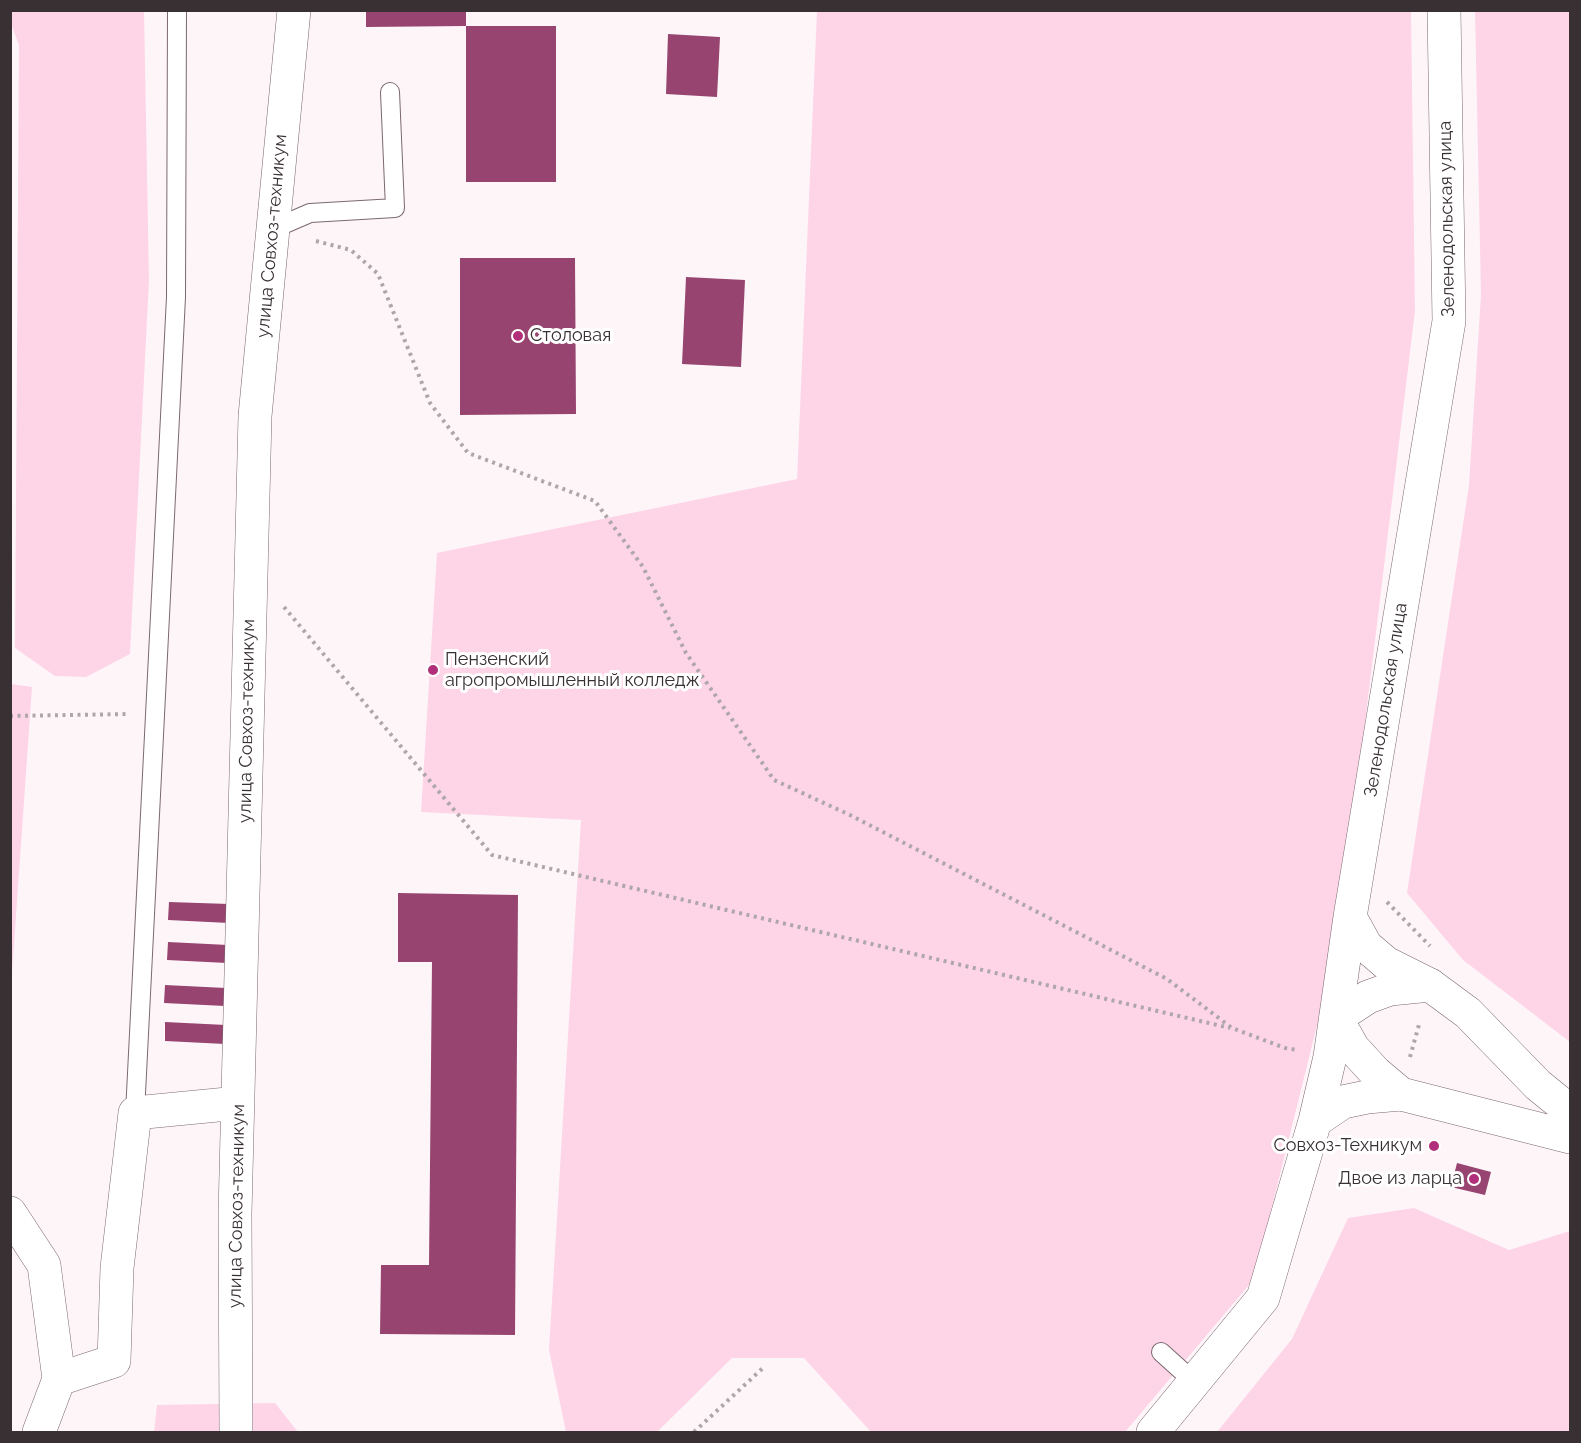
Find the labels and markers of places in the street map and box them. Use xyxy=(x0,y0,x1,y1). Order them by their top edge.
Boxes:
place label: Столовая xyxy=(530,325,611,347)
marker: Столовая xyxy=(511,329,525,343)
place label: Пензенский агропромышленный колледж xyxy=(445,649,700,692)
marker: Пензенский агропромышленный колледж xyxy=(426,663,440,677)
place label: Совхоз-Техникум xyxy=(1273,1135,1422,1157)
marker: Совхоз-Техникум xyxy=(1427,1139,1441,1153)
place label: Двое из ларца xyxy=(1338,1168,1462,1190)
marker: Двое из ларца xyxy=(1467,1172,1481,1186)

